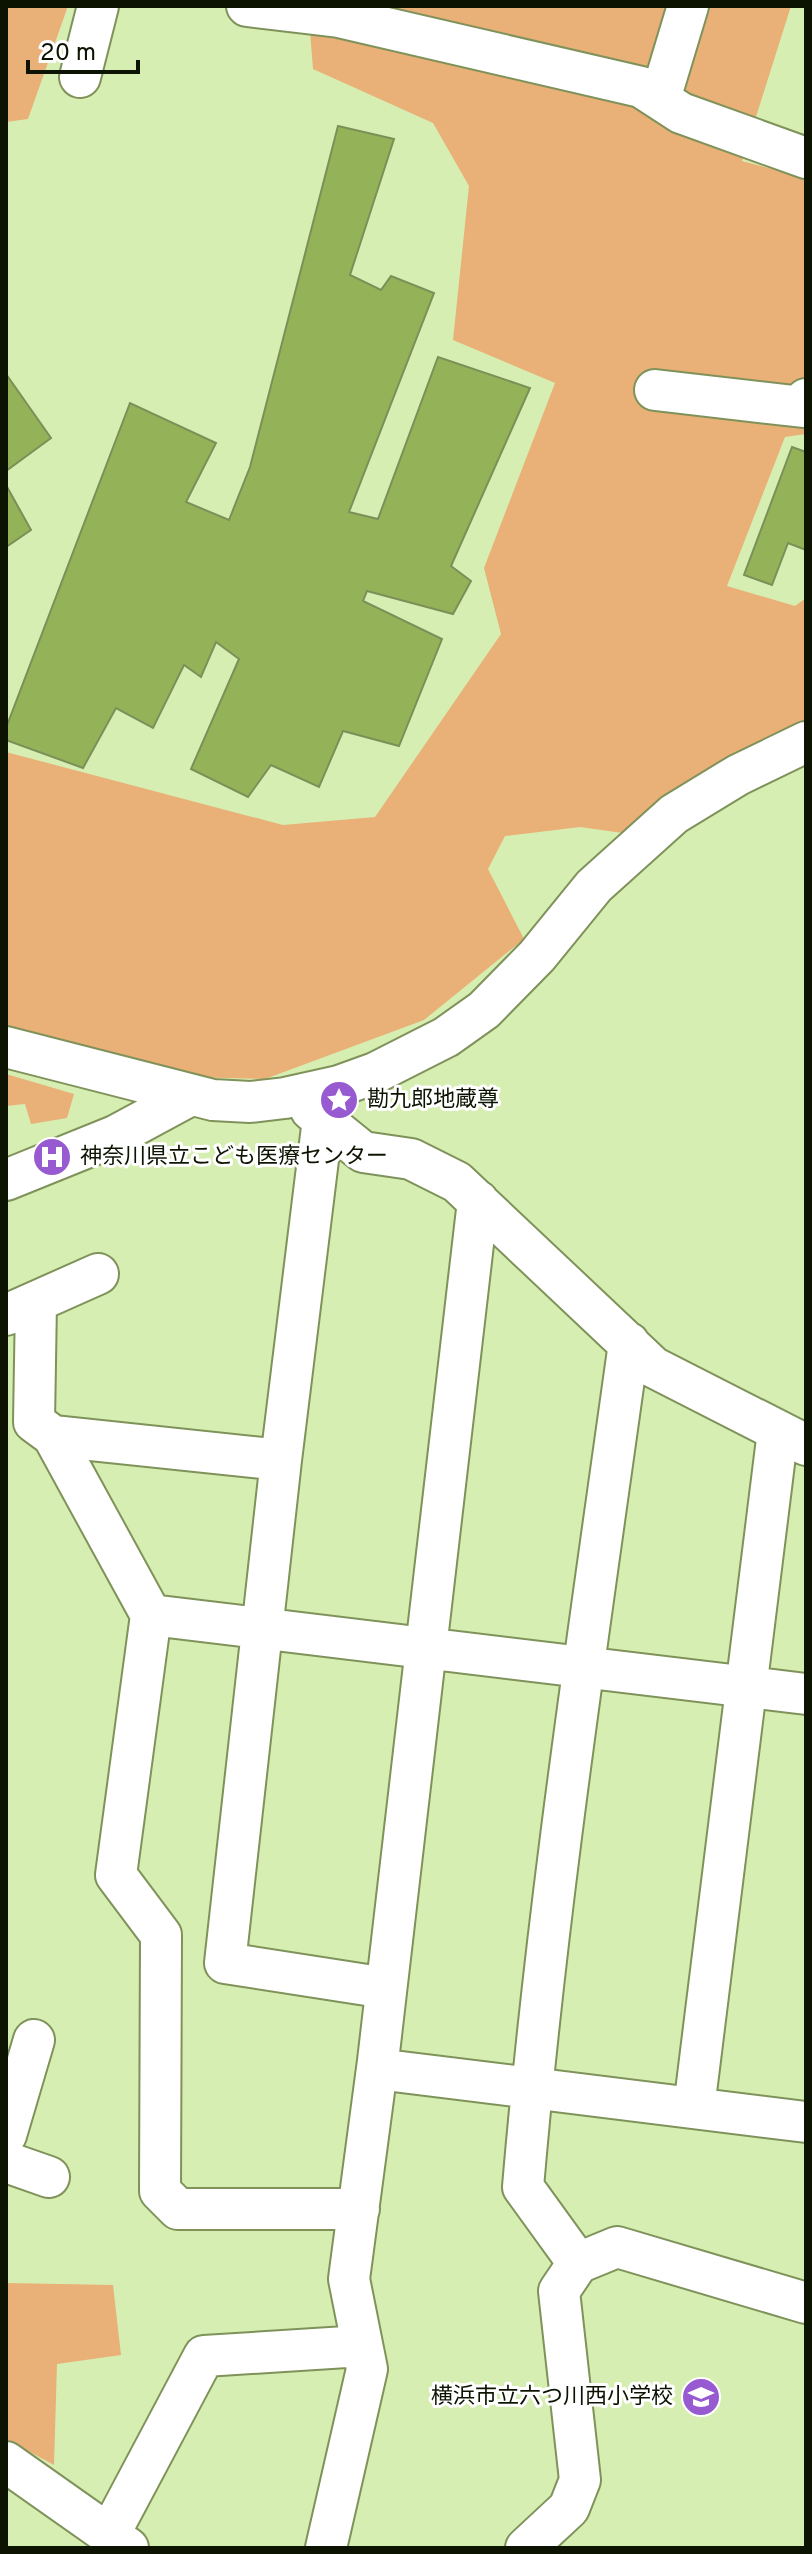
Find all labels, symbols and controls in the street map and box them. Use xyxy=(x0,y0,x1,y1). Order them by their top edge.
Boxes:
scale bar xyxy=(28,24,138,74)
text: 20 m xyxy=(40,39,96,69)
place icon: 勘九郎地蔵尊 xyxy=(318,1079,360,1121)
place label: 勘九郎地蔵尊 xyxy=(367,1087,499,1114)
hospital icon: 神奈川県立こども医療センター xyxy=(31,1136,73,1178)
place label: 神奈川県立こども医療センター xyxy=(80,1144,388,1171)
school or university icon: 横浜市立六つ川西小学校 xyxy=(680,2376,722,2418)
place label: 横浜市立六つ川西小学校 xyxy=(431,2384,673,2411)

